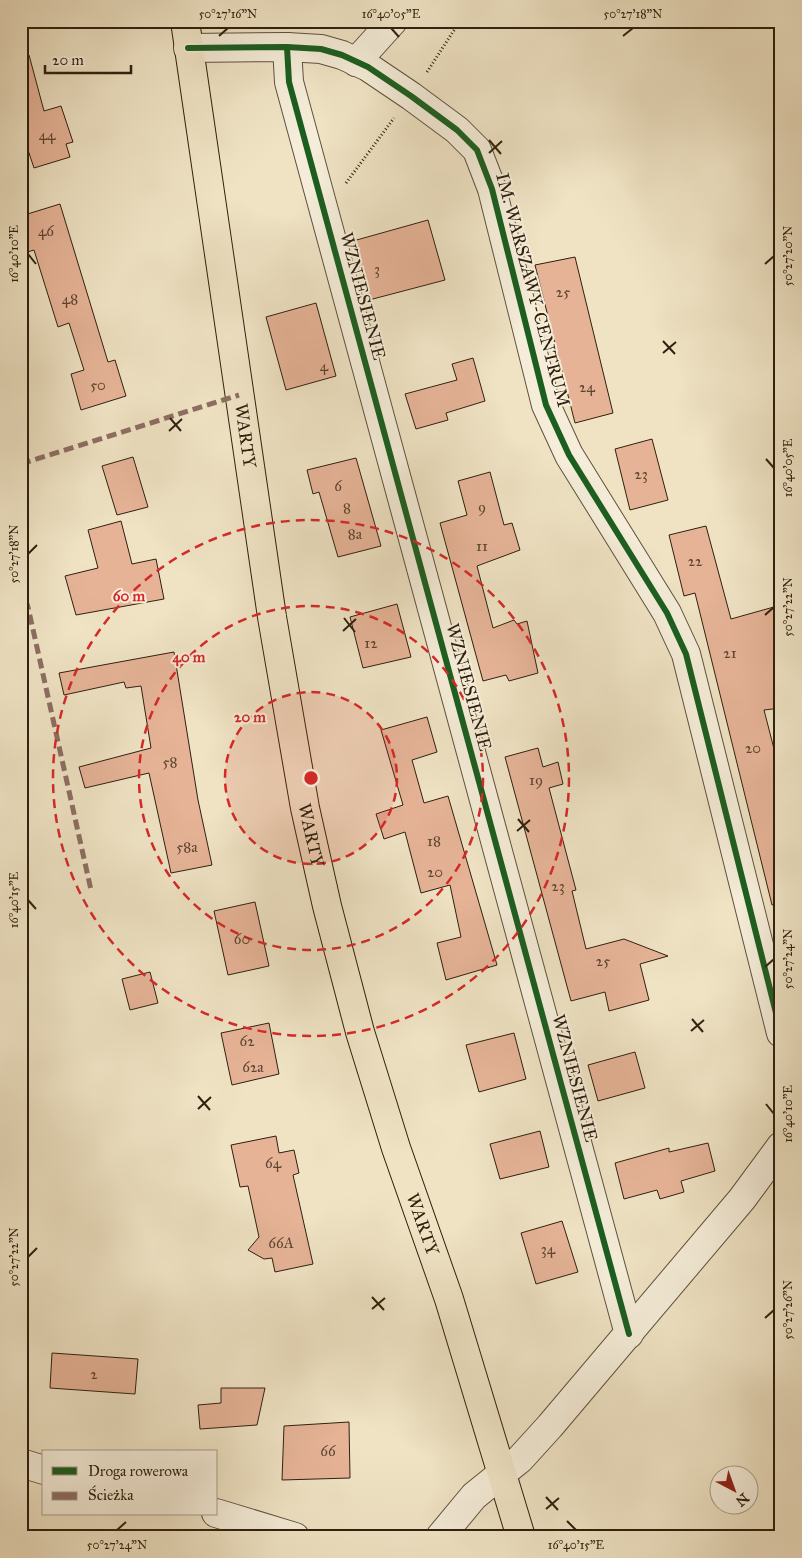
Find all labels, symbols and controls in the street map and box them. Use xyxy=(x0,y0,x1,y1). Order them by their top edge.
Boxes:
text: 50°27'16"N xyxy=(199,7,257,21)
text: 16°40'05"E xyxy=(362,7,421,21)
text: 50°27'18"N xyxy=(604,7,662,21)
scale bar xyxy=(45,42,131,74)
text: 20 m xyxy=(52,51,84,69)
house number: 44 xyxy=(39,126,56,144)
street label: IM. WARSZAWY-CENTRUM xyxy=(491,170,575,410)
house number: 46 xyxy=(38,222,55,240)
text: 16°40'10"E xyxy=(7,225,21,283)
text: 50°27'20"N xyxy=(781,226,795,286)
street label: WZNIESIENIE xyxy=(335,230,391,362)
house number: 3 xyxy=(374,260,380,278)
house number: 25 xyxy=(556,283,570,301)
house number: 48 xyxy=(62,290,78,308)
house number: 4 xyxy=(320,357,329,375)
house number: 50 xyxy=(90,376,106,394)
house number: 24 xyxy=(579,378,596,396)
street label: WARTY xyxy=(230,402,261,470)
text: 16°40'05"E xyxy=(781,438,795,497)
house number: 23 xyxy=(634,465,648,483)
house number: 6 xyxy=(334,477,343,495)
house number: 9 xyxy=(478,498,486,516)
house number: 8 xyxy=(343,499,351,517)
text: 50°27'18"N xyxy=(7,525,21,583)
house number: 8a xyxy=(348,525,363,543)
house number: 11 xyxy=(476,537,488,555)
house number: 22 xyxy=(688,552,703,570)
text: 50°27'22"N xyxy=(781,577,795,637)
text: 60 m xyxy=(113,587,146,605)
street label: WZNIESIENIE xyxy=(441,621,497,753)
house number: 12 xyxy=(364,634,378,652)
house number: 21 xyxy=(723,644,737,662)
text: 40 m xyxy=(173,648,206,667)
text: 20 m xyxy=(234,708,266,726)
house number: 20 xyxy=(745,739,761,757)
house number: 58 xyxy=(163,753,177,771)
centre of rings xyxy=(302,769,320,787)
house number: 19 xyxy=(529,771,543,789)
street label: WARTY xyxy=(293,801,329,870)
house number: 18 xyxy=(427,832,441,850)
house number: 58a xyxy=(176,838,198,856)
house number: 20 xyxy=(427,863,443,881)
text: 16°40'15"E xyxy=(7,871,21,928)
house number: 23 xyxy=(551,877,565,895)
text: 50°27'24"N xyxy=(781,929,795,989)
house number: 60 xyxy=(234,930,250,948)
house number: 25 xyxy=(596,952,610,970)
street label: WZNIESIENIE xyxy=(547,1012,603,1144)
house number: 62 xyxy=(239,1032,255,1050)
house number: 62a xyxy=(242,1058,264,1076)
text: 16°40'10"E xyxy=(781,1085,795,1143)
house number: 64 xyxy=(265,1154,282,1172)
street label: WARTY xyxy=(402,1190,444,1259)
text: 50°27'22"N xyxy=(7,1227,21,1287)
house number: 66A xyxy=(268,1234,294,1252)
house number: 34 xyxy=(541,1240,556,1258)
text: 50°27'26"N xyxy=(781,1280,795,1340)
house number: 2 xyxy=(90,1365,98,1383)
house number: 66 xyxy=(320,1442,337,1460)
legend xyxy=(42,1450,218,1516)
text: Droga rowerowa xyxy=(88,1462,189,1480)
north arrow xyxy=(710,1466,760,1516)
text: Ścieżka xyxy=(88,1485,134,1504)
text: N xyxy=(732,1489,752,1510)
text: 50°27'24"N xyxy=(87,1538,147,1552)
text: 16°40'15"E xyxy=(548,1538,605,1552)

